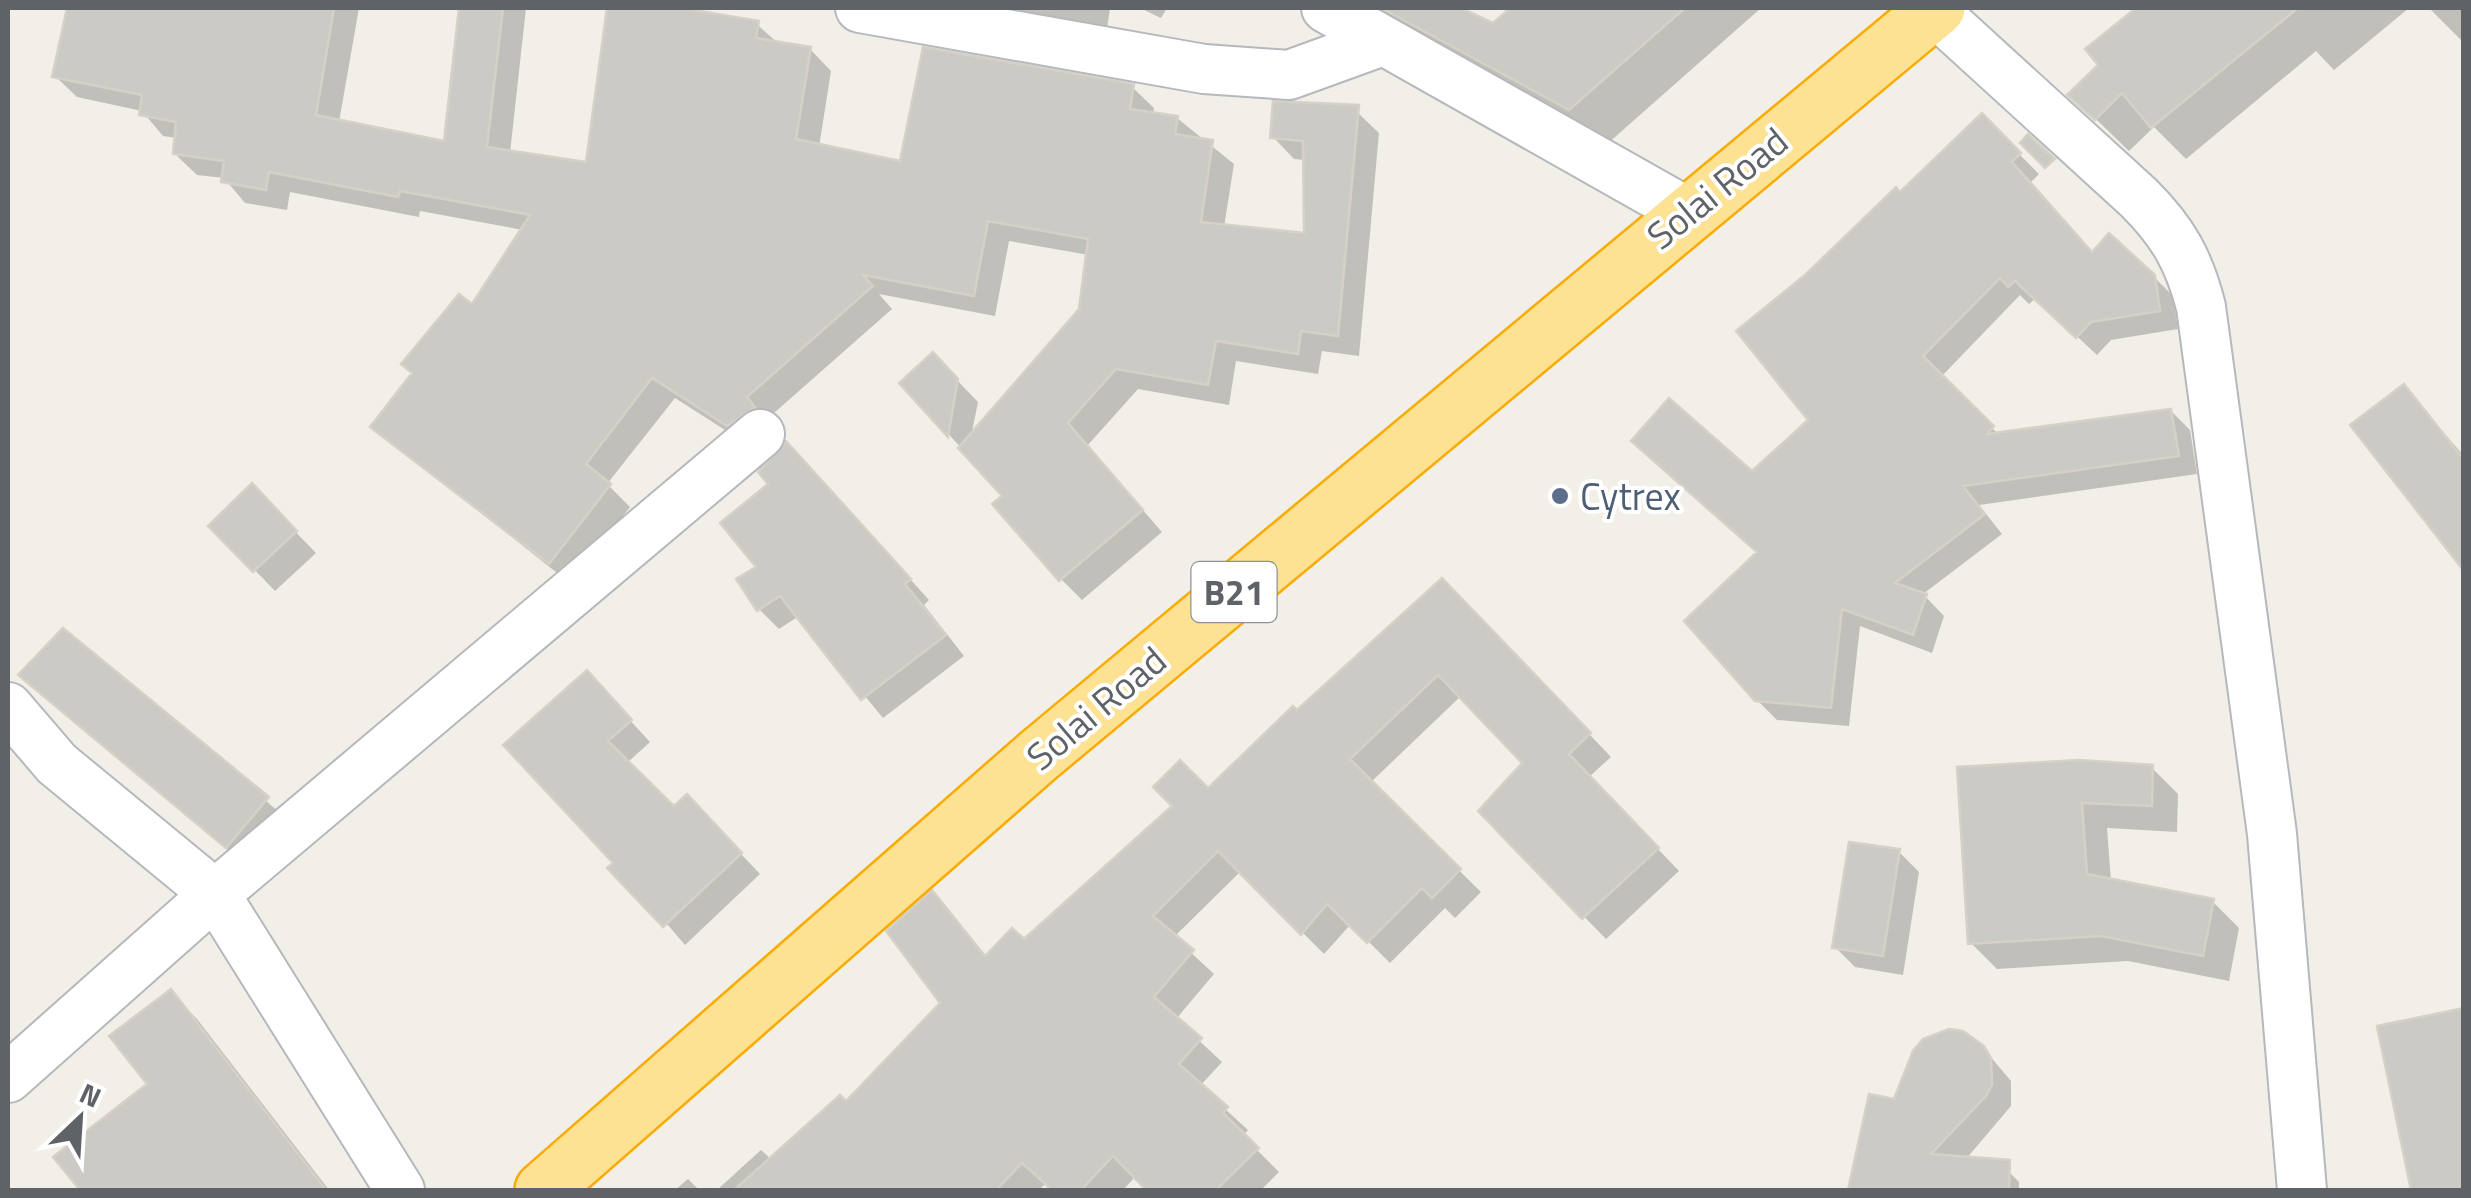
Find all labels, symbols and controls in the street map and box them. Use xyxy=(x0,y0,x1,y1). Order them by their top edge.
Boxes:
street label: Solai Road xyxy=(1634,113,1800,263)
place label: Cytrex xyxy=(1580,467,1681,525)
marker: Cytrex xyxy=(1549,485,1571,507)
road number: B21 xyxy=(1192,562,1276,622)
street label: Solai Road xyxy=(1013,632,1179,784)
north arrow xyxy=(30,1068,130,1168)
text: N xyxy=(73,1071,109,1118)

